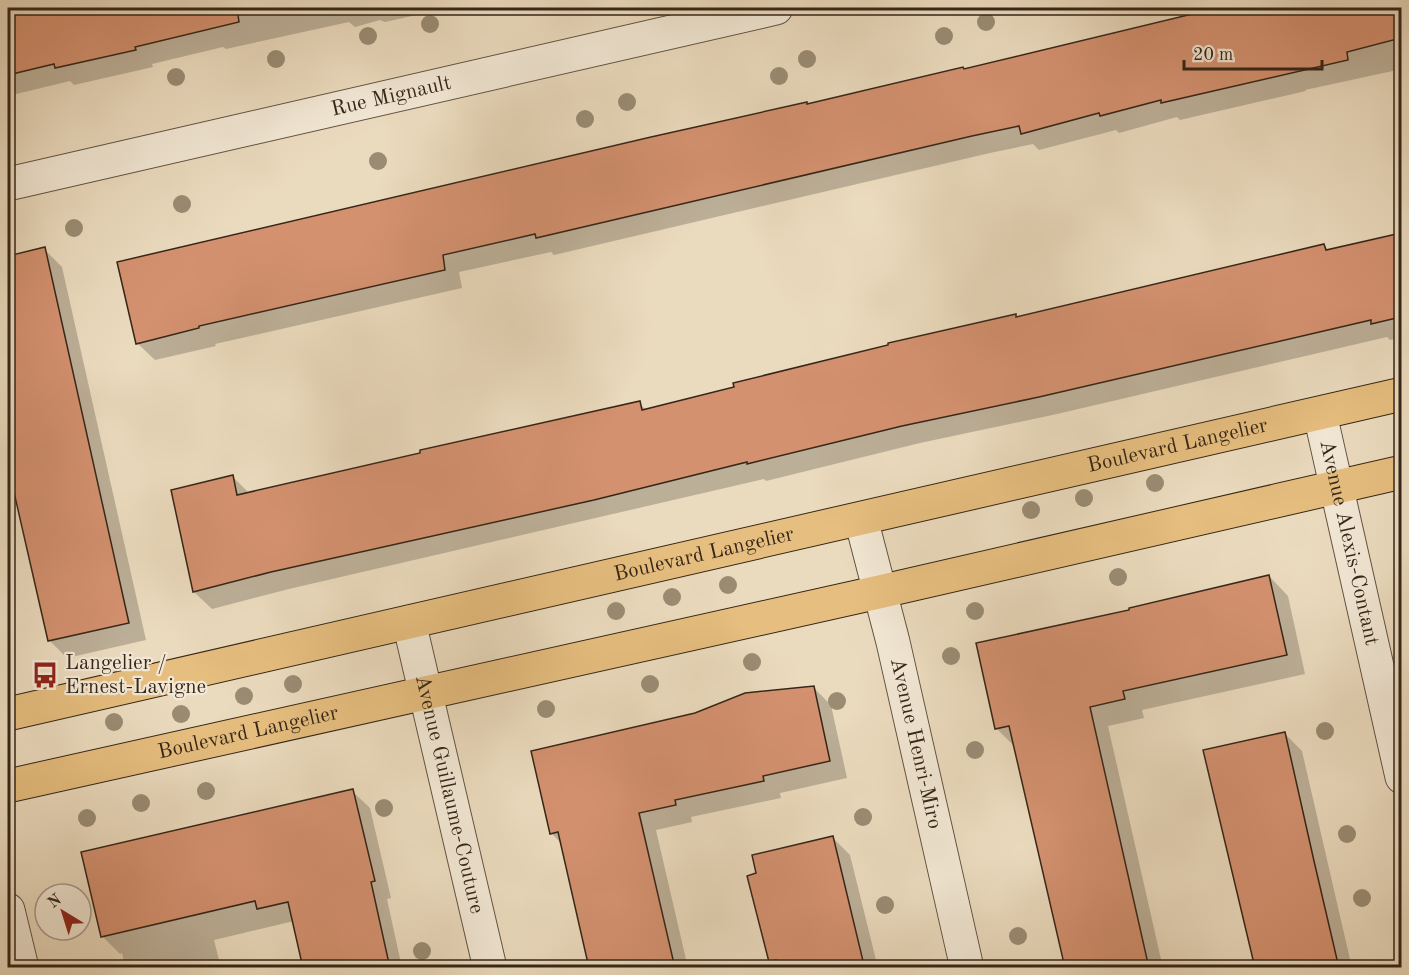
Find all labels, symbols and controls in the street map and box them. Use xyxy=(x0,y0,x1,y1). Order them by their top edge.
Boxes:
scale bar xyxy=(1184,33,1322,71)
text: 20 m xyxy=(1193,46,1233,64)
street label: Rue Mignault xyxy=(329,72,453,120)
street label: Boulevard Langelier xyxy=(1085,415,1270,476)
street label: Avenue Alexis-Contant xyxy=(1316,438,1382,647)
street label: Boulevard Langelier xyxy=(612,523,796,585)
place label: Langelier / Ernest-Lavigne xyxy=(65,653,206,698)
street label: Avenue Henri-Miro xyxy=(886,656,946,831)
bus stop icon: Langelier / Ernest-Lavigne xyxy=(30,660,60,690)
street label: Avenue Guillaume-Couture xyxy=(411,673,487,916)
street label: Boulevard Langelier xyxy=(156,702,341,763)
north arrow xyxy=(33,882,93,942)
text: N xyxy=(45,891,65,912)

